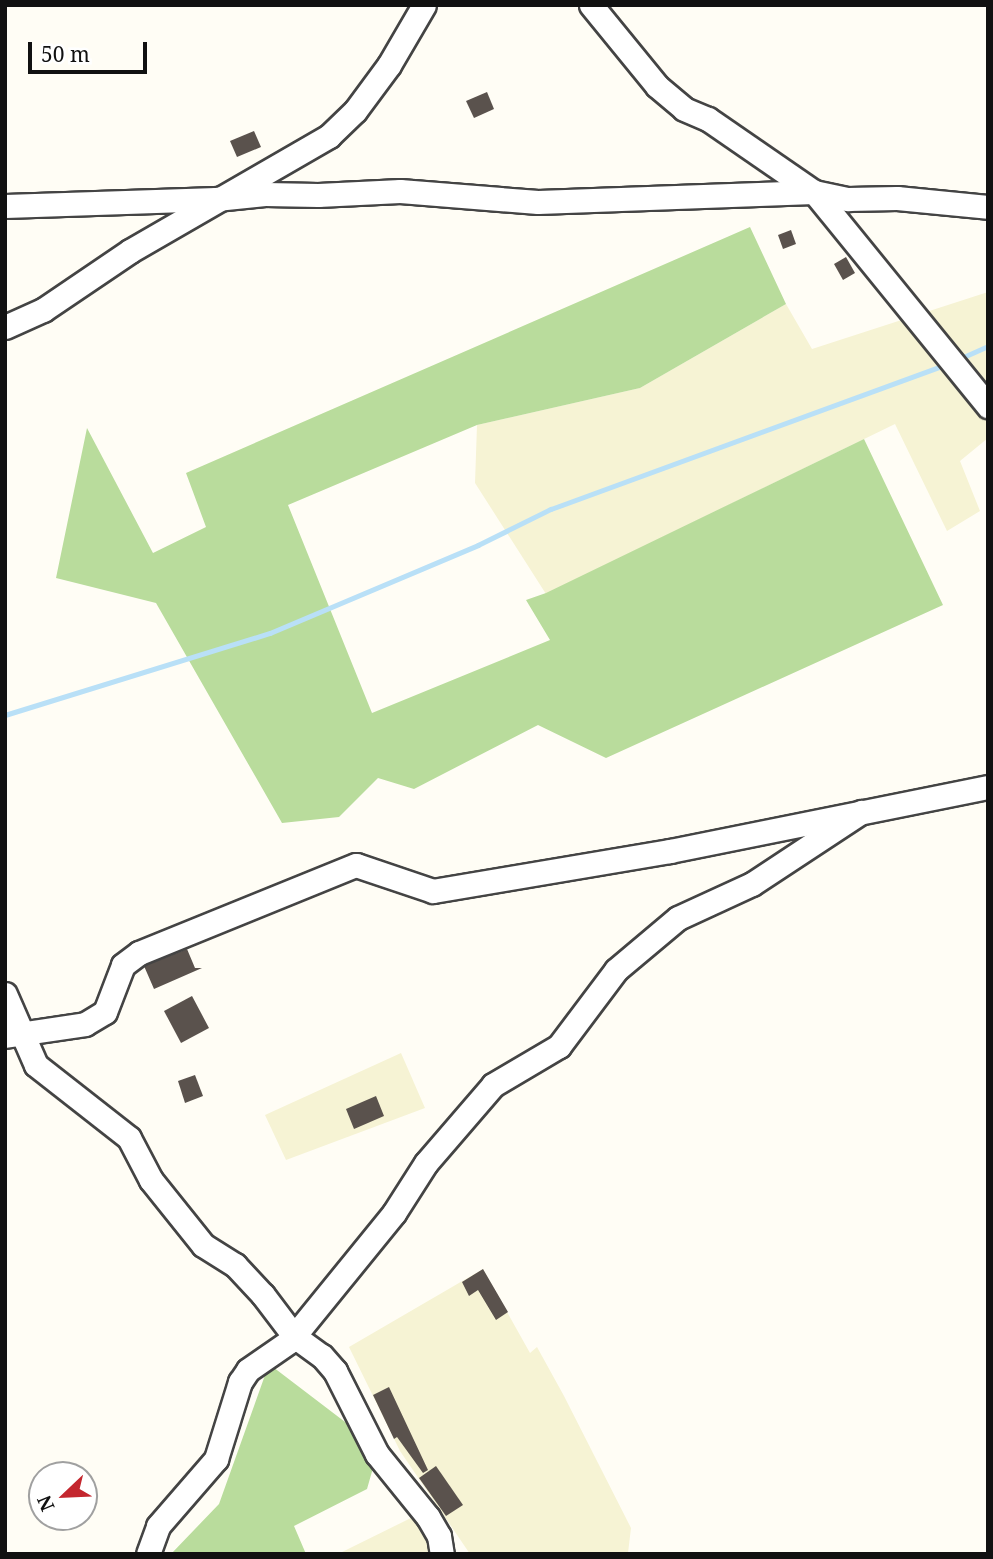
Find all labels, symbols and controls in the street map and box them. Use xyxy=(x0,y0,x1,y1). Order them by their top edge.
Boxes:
scale bar xyxy=(32,28,150,72)
text: 50 m xyxy=(41,40,90,68)
north arrow xyxy=(28,1461,98,1531)
text: N xyxy=(31,1491,60,1515)

